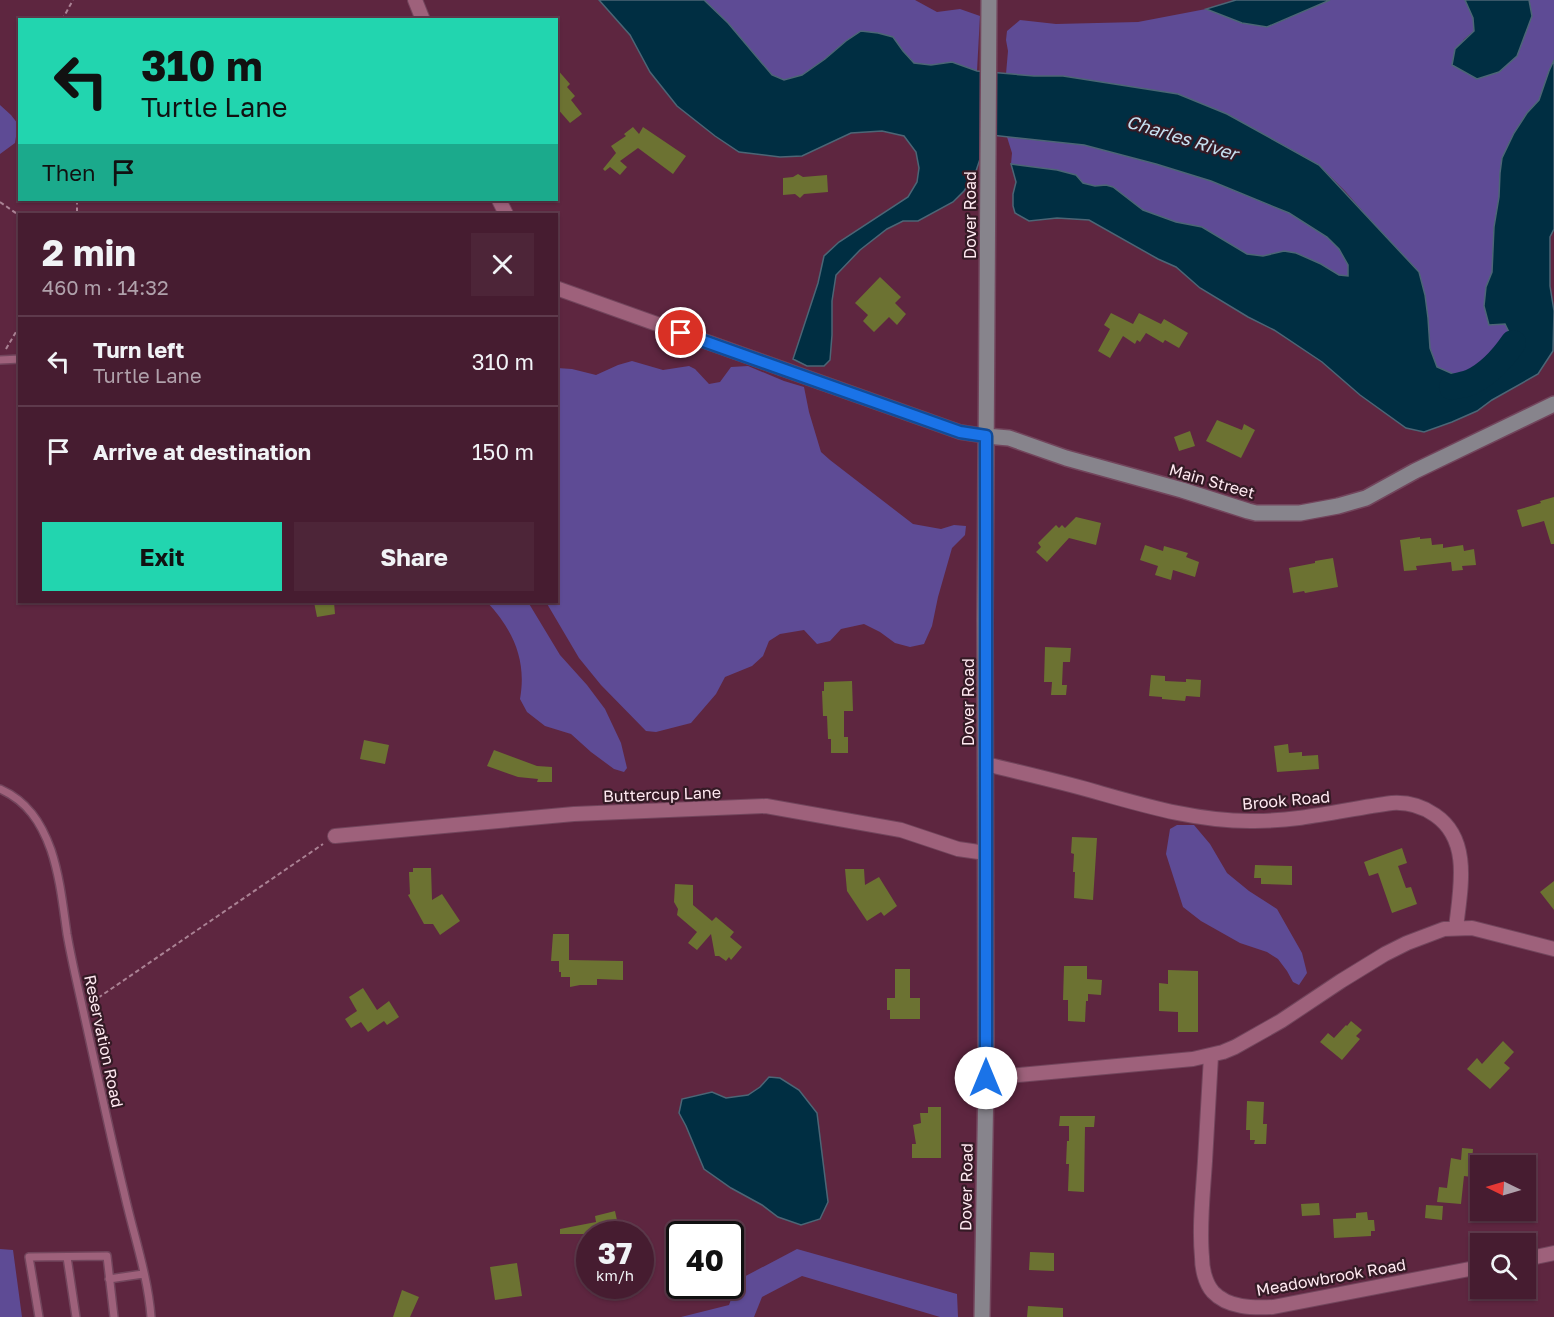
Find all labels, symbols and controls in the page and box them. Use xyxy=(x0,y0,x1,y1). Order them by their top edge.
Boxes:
text: 310 m xyxy=(141,40,263,90)
icon: left xyxy=(42,42,120,120)
text: Turtle Lane xyxy=(141,91,287,123)
water label: Charles River xyxy=(1124,110,1243,165)
icon: arrive xyxy=(107,156,140,189)
text: Then xyxy=(42,159,95,186)
street label: Dover Road xyxy=(960,171,980,259)
text: 2 min xyxy=(42,231,136,274)
button: close xyxy=(471,233,534,296)
text: 460 m · 14:32 xyxy=(42,275,169,299)
pin xyxy=(655,307,706,358)
icon: arrive xyxy=(664,316,697,349)
text: Turn left xyxy=(93,336,184,363)
icon: left xyxy=(42,345,75,378)
text: 310 m xyxy=(472,348,534,375)
text: Turtle Lane xyxy=(93,363,202,387)
icon: arrive xyxy=(42,435,75,468)
text: Arrive at destination xyxy=(93,438,311,465)
text: 150 m xyxy=(472,438,534,465)
street label: Main Street xyxy=(1167,459,1257,503)
button: Exit xyxy=(42,522,282,591)
button: Share xyxy=(294,522,534,591)
street label: Dover Road xyxy=(958,658,978,746)
street label: Buttercup Lane xyxy=(603,782,721,806)
street label: Brook Road xyxy=(1241,786,1331,814)
street label: Reservation Road xyxy=(80,973,128,1109)
position arrow xyxy=(954,1046,1018,1110)
street label: Dover Road xyxy=(955,1143,977,1231)
north arrow xyxy=(1470,1155,1536,1221)
map controls xyxy=(1470,1155,1536,1299)
speed limit sign: 40 xyxy=(666,1221,744,1299)
button: search xyxy=(1470,1233,1536,1299)
text: 37 xyxy=(598,1235,632,1271)
street label: Meadowbrook Road xyxy=(1255,1254,1407,1300)
text: km/h xyxy=(596,1266,634,1284)

